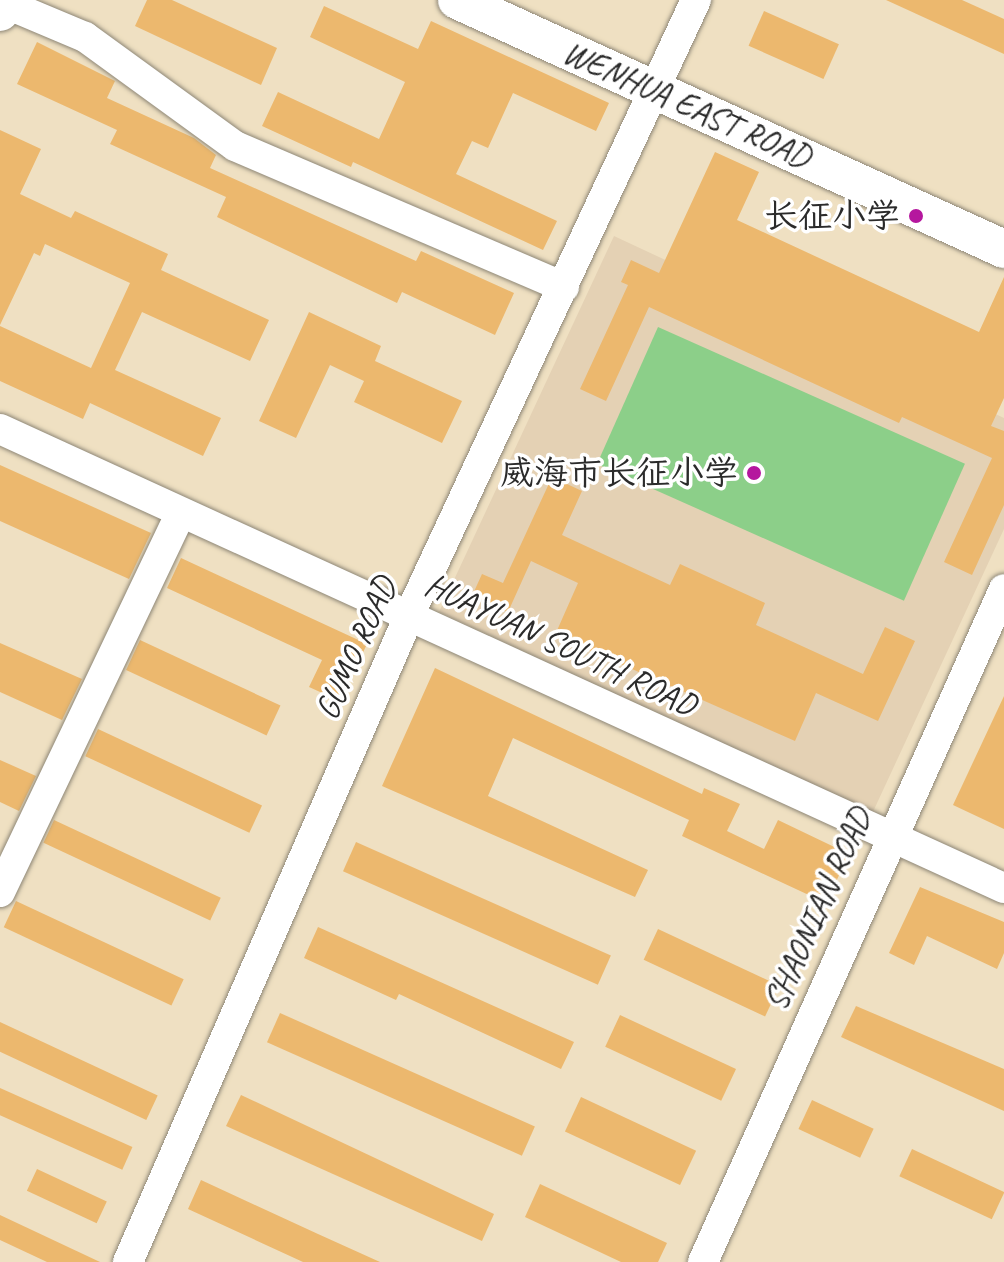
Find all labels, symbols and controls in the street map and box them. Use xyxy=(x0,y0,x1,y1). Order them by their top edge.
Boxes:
street label: WENHUA EAST ROAD xyxy=(556,31,818,177)
place label: 长征小学 xyxy=(764,196,900,236)
marker: 长征小学 xyxy=(907,207,925,225)
place label: 威海市长征小学 xyxy=(500,453,738,493)
marker: 威海市长征小学 xyxy=(745,464,763,482)
street label: HUAYUAN SOUTH ROAD xyxy=(419,563,703,725)
street label: GUMO ROAD xyxy=(305,570,405,726)
street label: SHAONIAN ROAD xyxy=(754,801,880,1017)

